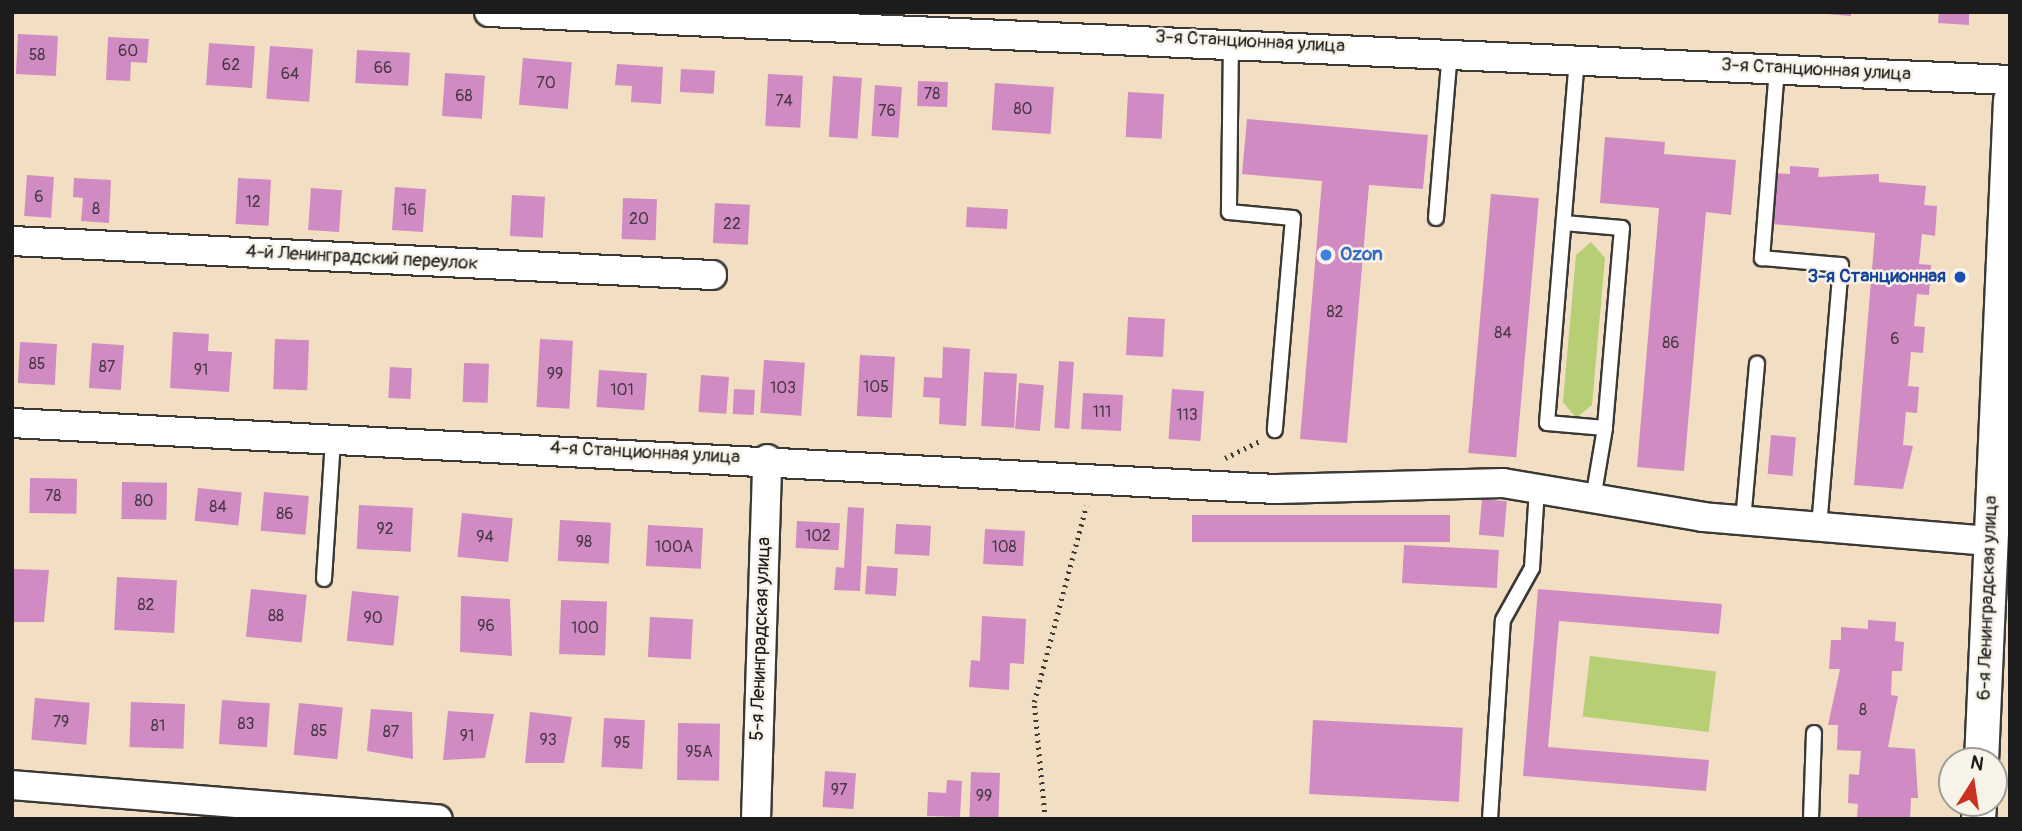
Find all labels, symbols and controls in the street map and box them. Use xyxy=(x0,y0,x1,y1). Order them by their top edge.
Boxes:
street label: 3-я Станционная улица xyxy=(1155,26,1345,58)
house number: 60 xyxy=(118,41,138,61)
house number: 58 xyxy=(29,45,45,65)
street label: 3-я Станционная улица xyxy=(1721,54,1911,86)
house number: 62 xyxy=(222,55,240,75)
house number: 66 xyxy=(374,58,392,78)
house number: 64 xyxy=(281,64,299,84)
house number: 70 xyxy=(536,73,556,93)
house number: 78 xyxy=(924,84,940,104)
house number: 68 xyxy=(455,86,473,106)
house number: 74 xyxy=(775,91,793,111)
house number: 80 xyxy=(1014,99,1032,119)
house number: 76 xyxy=(878,101,896,121)
house number: 6 xyxy=(34,187,44,207)
house number: 12 xyxy=(245,192,261,212)
house number: 8 xyxy=(92,199,100,219)
house number: 16 xyxy=(401,200,417,220)
house number: 20 xyxy=(629,209,649,229)
house number: 22 xyxy=(723,214,741,234)
street label: 4-й Ленинградский переулок xyxy=(245,241,479,275)
place label: Ozon xyxy=(1340,244,1383,266)
marker: Ozon xyxy=(1318,247,1334,263)
place label: 3-я Станционная xyxy=(1807,266,1946,288)
marker: 3-я Станционная xyxy=(1952,269,1968,285)
house number: 82 xyxy=(1326,302,1344,322)
house number: 84 xyxy=(1494,323,1512,343)
house number: 6 xyxy=(1890,329,1900,349)
house number: 86 xyxy=(1662,333,1680,353)
house number: 85 xyxy=(29,354,45,374)
house number: 87 xyxy=(99,357,115,377)
house number: 91 xyxy=(194,360,208,380)
house number: 99 xyxy=(547,364,563,384)
house number: 105 xyxy=(863,377,889,397)
house number: 103 xyxy=(770,378,796,398)
house number: 101 xyxy=(610,380,634,400)
house number: 111 xyxy=(1093,402,1111,422)
house number: 113 xyxy=(1176,405,1198,425)
street label: 4-я Станционная улица xyxy=(549,437,741,469)
house number: 78 xyxy=(45,486,61,506)
house number: 80 xyxy=(135,491,153,511)
street label: 6-я Ленинградская улица xyxy=(1973,495,2003,701)
house number: 84 xyxy=(209,497,227,517)
house number: 86 xyxy=(276,504,294,524)
house number: 92 xyxy=(376,519,394,539)
house number: 102 xyxy=(805,526,831,546)
house number: 94 xyxy=(476,527,494,547)
house number: 98 xyxy=(576,532,592,552)
house number: 100А xyxy=(655,537,693,557)
street label: 5-я Ленинградская улица xyxy=(746,537,776,741)
house number: 108 xyxy=(991,537,1017,557)
house number: 82 xyxy=(137,595,155,615)
house number: 88 xyxy=(268,606,284,626)
house number: 90 xyxy=(363,608,383,628)
house number: 96 xyxy=(477,616,495,636)
house number: 100 xyxy=(571,618,599,638)
house number: 8 xyxy=(1859,700,1867,720)
house number: 79 xyxy=(53,712,69,732)
house number: 83 xyxy=(238,714,254,734)
house number: 81 xyxy=(151,716,165,736)
house number: 85 xyxy=(311,721,327,741)
house number: 87 xyxy=(383,722,399,742)
house number: 91 xyxy=(460,726,474,746)
house number: 93 xyxy=(539,730,557,750)
house number: 95 xyxy=(614,733,630,753)
house number: 95А xyxy=(685,742,713,762)
north arrow xyxy=(1938,747,2008,817)
text: N xyxy=(1968,750,1986,776)
house number: 97 xyxy=(831,780,847,800)
house number: 99 xyxy=(976,786,992,806)

